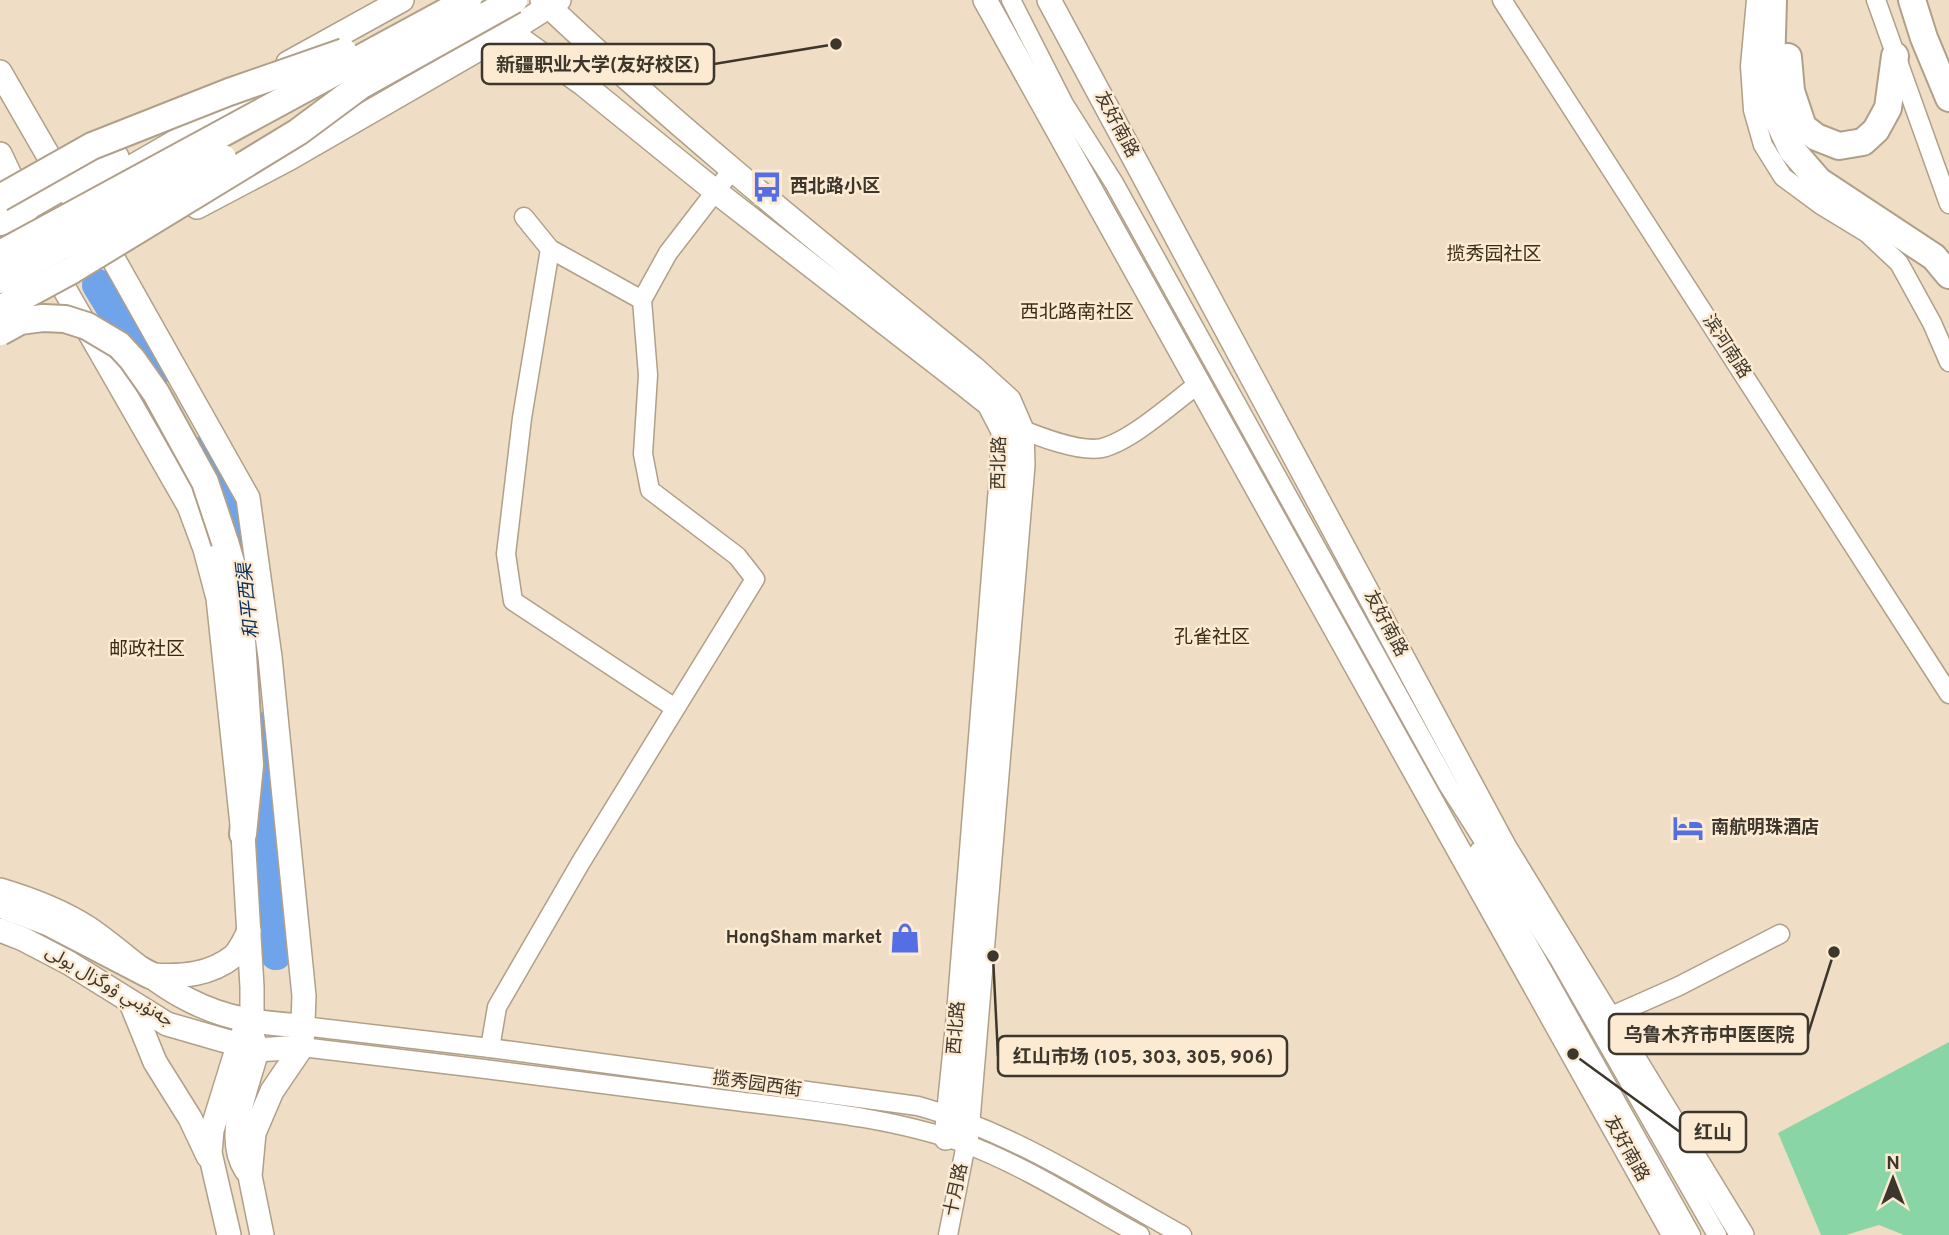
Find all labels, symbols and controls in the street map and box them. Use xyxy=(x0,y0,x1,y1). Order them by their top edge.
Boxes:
callout: 新疆职业大学(友好校区) xyxy=(482,44,714,84)
text: 新疆职业大学(友好校区) xyxy=(496,54,700,78)
street label: 友好南路 xyxy=(1089,88,1143,162)
bus stop icon: 西北路小区 xyxy=(750,170,784,204)
place label: 西北路小区 xyxy=(790,176,880,199)
district label: 揽秀园社区 xyxy=(1446,243,1542,267)
district label: 西北路南社区 xyxy=(1020,301,1134,325)
street label: 滨河南路 xyxy=(1697,311,1755,383)
street label: 西北路 xyxy=(988,436,1012,490)
water label: 和平西渠 xyxy=(233,559,265,640)
street label: 友好南路 xyxy=(1358,587,1412,661)
district label: 孔雀社区 xyxy=(1174,626,1250,650)
district label: 邮政社区 xyxy=(109,638,185,662)
hotel icon: 南航明珠酒店 xyxy=(1671,811,1705,845)
place label: 南航明珠酒店 xyxy=(1711,817,1819,840)
shop icon: HongSham market xyxy=(888,921,922,955)
place label: HongSham market xyxy=(726,927,882,950)
street label: جەنۇبىي ۋوگزال يولى xyxy=(41,941,177,1033)
street label: 西北路 xyxy=(943,1000,971,1056)
callout: 乌鲁木齐市中医医院 xyxy=(1609,1014,1808,1054)
text: 乌鲁木齐市中医医院 xyxy=(1623,1024,1795,1048)
callout: 红山市场 (105, 303, 305, 906) xyxy=(998,1036,1287,1076)
text: 红山市场 (105, 303, 305, 906) xyxy=(1013,1046,1273,1070)
street label: 揽秀园西街 xyxy=(711,1067,803,1103)
street label: 友好南路 xyxy=(1598,1112,1654,1186)
callout: 红山 xyxy=(1680,1112,1746,1152)
text: 红山 xyxy=(1694,1122,1732,1146)
north arrow xyxy=(1858,1144,1928,1214)
text: N xyxy=(1886,1152,1900,1176)
street label: 十月路 xyxy=(940,1161,974,1219)

